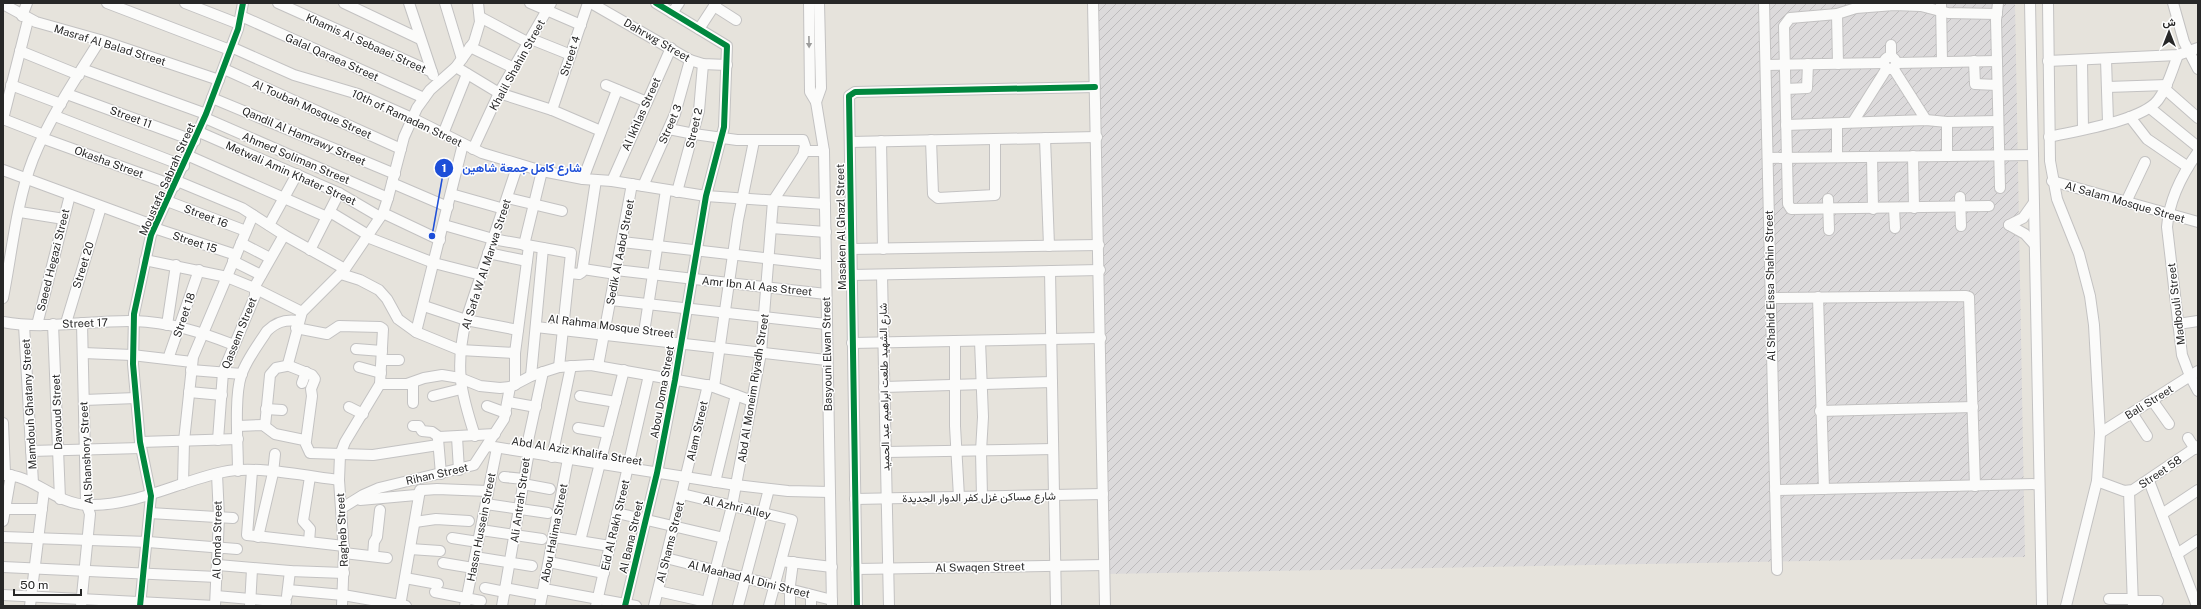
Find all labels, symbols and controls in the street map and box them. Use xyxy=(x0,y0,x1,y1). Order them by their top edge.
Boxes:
street label: Khamis Al Sebaaei Street xyxy=(304,11,428,75)
north arrow xyxy=(2149,12,2189,52)
street label: Dahrwg Street xyxy=(622,16,692,64)
text: ش xyxy=(2162,16,2176,29)
street label: Khalil Shahin Street xyxy=(487,17,547,113)
street label: Masraf Al Balad Street xyxy=(53,22,167,68)
street label: Galal Qaraea Street xyxy=(283,31,381,83)
street label: Street 4 xyxy=(558,34,582,78)
one-way arrow xyxy=(806,36,812,49)
street label: Al Ikhlas Street xyxy=(619,75,663,153)
street label: Al Toubah Mosque Street xyxy=(251,77,373,141)
street label: 10th of Ramadan Street xyxy=(350,87,464,149)
street label: Street 3 xyxy=(656,102,684,146)
street label: Street 11 xyxy=(108,104,154,130)
street label: Qandil Al Hamrawy Street xyxy=(240,104,368,168)
street label: Street 2 xyxy=(684,106,705,150)
street label: Moustafa Sabrah Street xyxy=(137,121,197,237)
street label: Ahmed Soliman Street xyxy=(240,130,352,186)
street label: Metwali Amin Khater Street xyxy=(224,139,358,207)
street label: Okasha Street xyxy=(73,144,145,180)
callout: شارع كامل جمعة شاهين xyxy=(434,156,590,180)
text: 1 xyxy=(441,161,447,175)
text: شارع كامل جمعة شاهين xyxy=(462,161,582,176)
street label: Masaken Al Ghazl Street xyxy=(834,164,848,290)
street label: Al Salam Mosque Street xyxy=(2064,179,2186,225)
street label: Al Safa W Al Marwa Street xyxy=(459,197,513,331)
street label: Sedik Al Aabd Street xyxy=(604,198,636,306)
street label: Street 16 xyxy=(182,202,230,230)
street label: Saeed Hegazi Street xyxy=(34,208,72,312)
street label: Al Shahid Eissa Shahin Street xyxy=(1763,210,1777,362)
street label: Street 15 xyxy=(171,229,219,255)
street label: Street 20 xyxy=(70,240,96,290)
street label: Madbouli Street xyxy=(2165,262,2187,346)
street label: Amr Ibn Al Aas Street xyxy=(701,274,813,298)
street label: Street 18 xyxy=(171,291,197,339)
street label: Qassem Street xyxy=(219,296,259,370)
street label: Basyouni Elwan Street xyxy=(820,297,834,411)
street label: شارع الشهيد طلعت ابراهيم عبد الحميد xyxy=(877,302,893,471)
street label: Al Rahma Mosque Street xyxy=(547,312,675,340)
street label: Abd Al Moneim Riyadh Street xyxy=(735,313,771,463)
street label: Street 17 xyxy=(62,316,109,330)
street label: Mamdouh Ghatany Street xyxy=(20,338,38,470)
street label: Abou Doma Street xyxy=(648,345,676,439)
street label: Dawoud Street xyxy=(50,374,64,450)
street label: Bali Street xyxy=(2123,383,2175,421)
street label: Alam Street xyxy=(684,400,710,462)
street label: Al Shanshory Street xyxy=(77,401,95,505)
street label: Abd Al Aziz Khalifa Street xyxy=(511,435,643,467)
street label: Street 58 xyxy=(2136,453,2184,491)
street label: Ali Antrah Street xyxy=(508,457,532,543)
street label: Rihan Street xyxy=(405,461,469,487)
street label: Hassn Hussein Street xyxy=(465,472,497,582)
street label: Eid Al Rakh Street xyxy=(599,478,631,572)
street label: Abou Halima Street xyxy=(539,482,569,584)
street label: شارع مساكن غزل كفر الدوار الجديدة xyxy=(902,490,1056,506)
street label: Ragheb Street xyxy=(334,493,350,567)
street label: Al Azhri Alley xyxy=(702,493,772,521)
street label: Al Bana Street xyxy=(617,499,645,575)
street label: Al Shams Street xyxy=(654,500,686,584)
street label: Al Omda Street xyxy=(210,501,224,579)
street label: Al Maahad Al Dini Street xyxy=(687,558,811,600)
street label: Al Swaqen Street xyxy=(935,560,1025,574)
scale bar xyxy=(14,571,81,597)
text: 50 m xyxy=(20,578,48,592)

